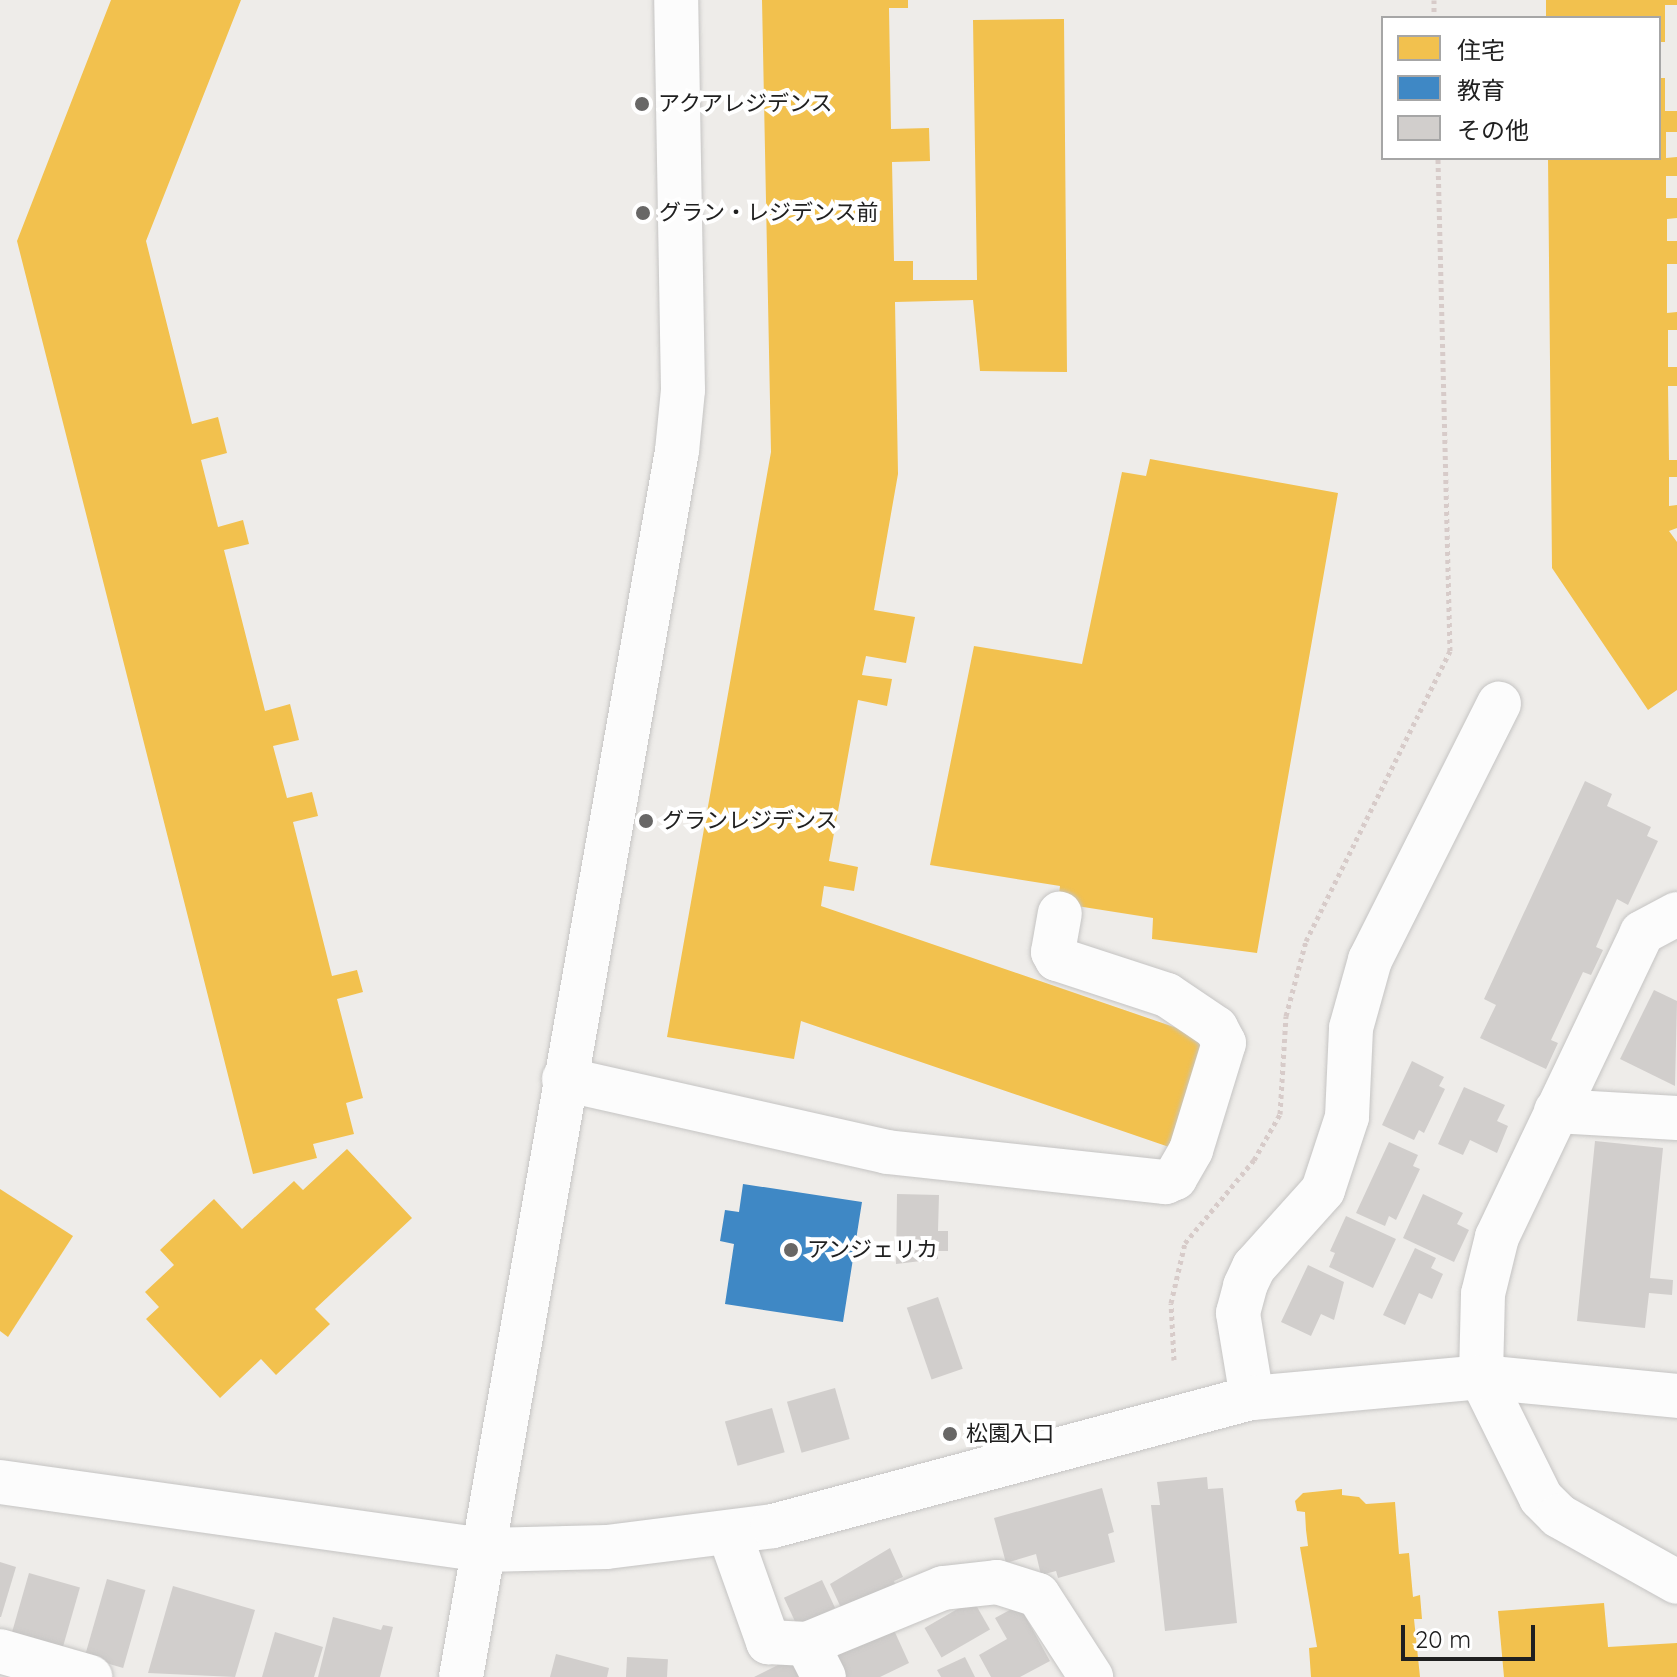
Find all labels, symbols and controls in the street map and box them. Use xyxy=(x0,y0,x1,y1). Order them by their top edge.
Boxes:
legend xyxy=(1381,16,1661,160)
text: 住宅 xyxy=(1457,35,1505,65)
text: 教育 xyxy=(1457,75,1505,105)
place label: アクアレジデンス xyxy=(658,91,834,117)
marker: アクアレジデンス xyxy=(633,95,651,113)
text: その他 xyxy=(1457,115,1529,145)
place label: グラン・レジデンス前 xyxy=(659,200,879,226)
marker: グラン・レジデンス前 xyxy=(634,204,652,222)
place label: グランレジデンス xyxy=(662,808,838,834)
marker: グランレジデンス xyxy=(637,812,655,830)
place label: アンジェリカ xyxy=(807,1237,939,1263)
marker: アンジェリカ xyxy=(782,1241,800,1259)
place label: 松園入口 xyxy=(966,1421,1054,1447)
marker: 松園入口 xyxy=(941,1425,959,1443)
scale bar xyxy=(1405,1609,1539,1659)
text: 20 m xyxy=(1415,1624,1471,1654)

